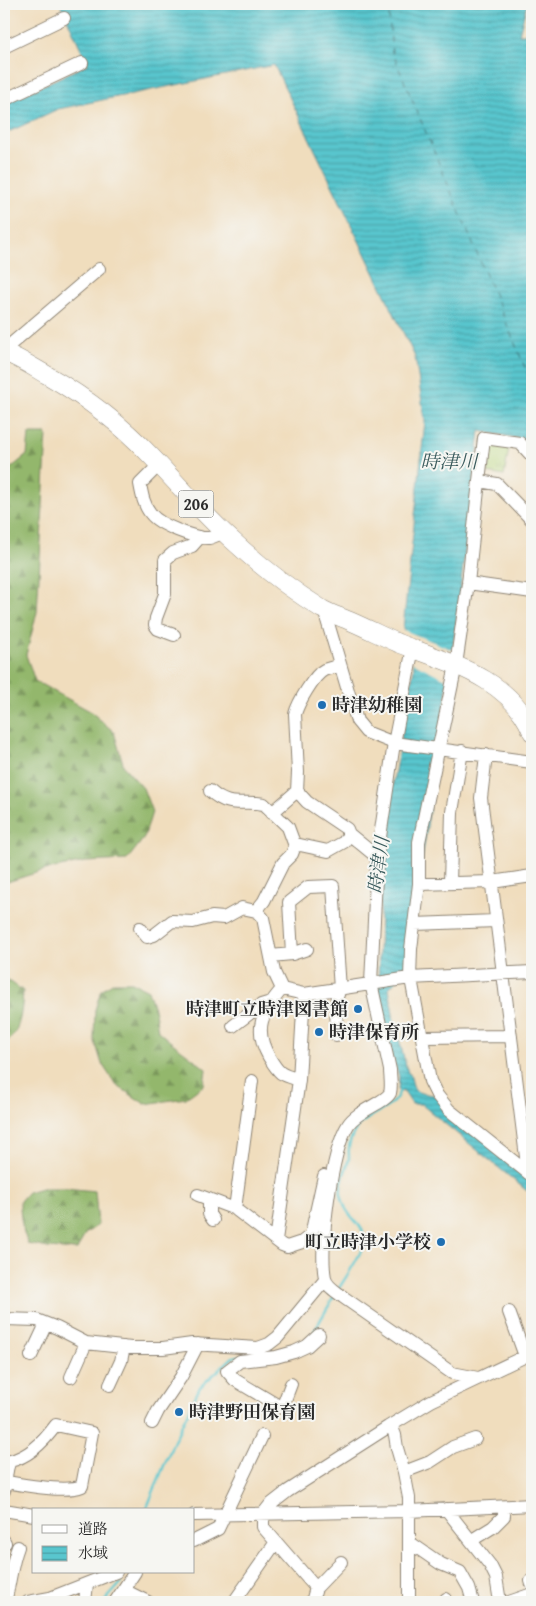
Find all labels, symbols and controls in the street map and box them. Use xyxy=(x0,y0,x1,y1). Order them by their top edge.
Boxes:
water label: 時津川 xyxy=(420,447,479,475)
road number: 206 xyxy=(178,490,214,518)
place label: 時津幼稚園 xyxy=(332,691,422,718)
marker: 時津幼稚園 xyxy=(316,699,328,711)
water label: 時津川 xyxy=(360,833,396,895)
place label: 時津町立時津図書館 xyxy=(186,995,348,1022)
marker: 時津町立時津図書館 xyxy=(352,1003,364,1015)
place label: 時津保育所 xyxy=(329,1018,419,1045)
marker: 時津保育所 xyxy=(313,1026,325,1038)
place label: 町立時津小学校 xyxy=(305,1228,431,1255)
marker: 町立時津小学校 xyxy=(435,1236,447,1248)
place label: 時津野田保育園 xyxy=(189,1398,315,1425)
marker: 時津野田保育園 xyxy=(173,1406,185,1418)
legend xyxy=(32,1508,195,1574)
text: 道路 xyxy=(78,1518,108,1539)
text: 水域 xyxy=(78,1542,108,1563)

